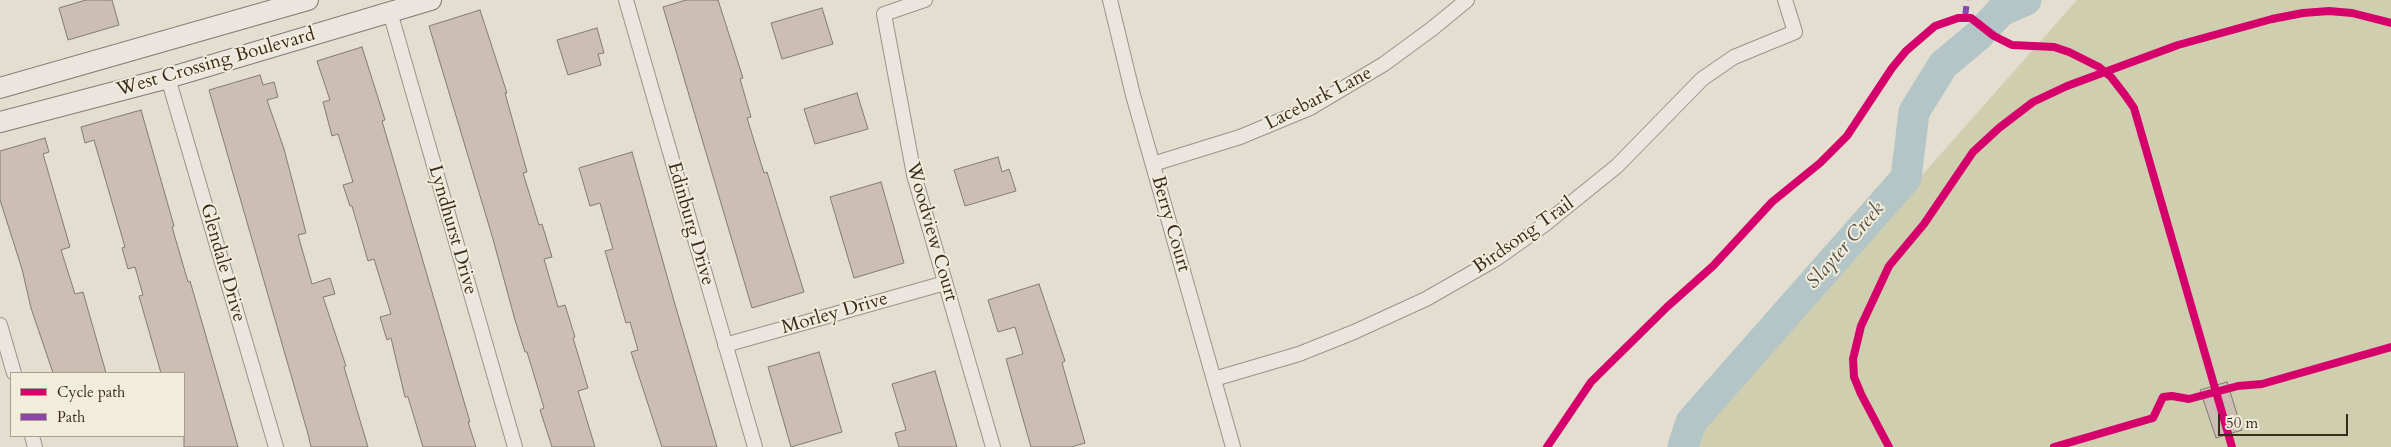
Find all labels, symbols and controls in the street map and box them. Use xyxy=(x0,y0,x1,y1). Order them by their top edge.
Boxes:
street label: West Crossing Boulevard xyxy=(114,24,318,102)
street label: Lacebark Lane xyxy=(1262,62,1376,136)
street label: Edinburg Drive xyxy=(662,160,718,288)
street label: Woodview Court xyxy=(900,160,962,304)
street label: Lyndhurst Drive xyxy=(423,163,481,297)
street label: Berry Court xyxy=(1145,173,1195,275)
street label: Birdsong Trail xyxy=(1469,193,1579,279)
water label: Slayter Creek xyxy=(1802,198,1890,294)
street label: Glendale Drive xyxy=(194,201,250,325)
street label: Morley Drive xyxy=(779,288,891,340)
legend xyxy=(10,372,185,437)
text: Cycle path xyxy=(57,382,125,402)
scale bar xyxy=(2221,404,2351,436)
text: Path xyxy=(57,407,85,427)
text: 50 m xyxy=(2226,413,2258,433)

